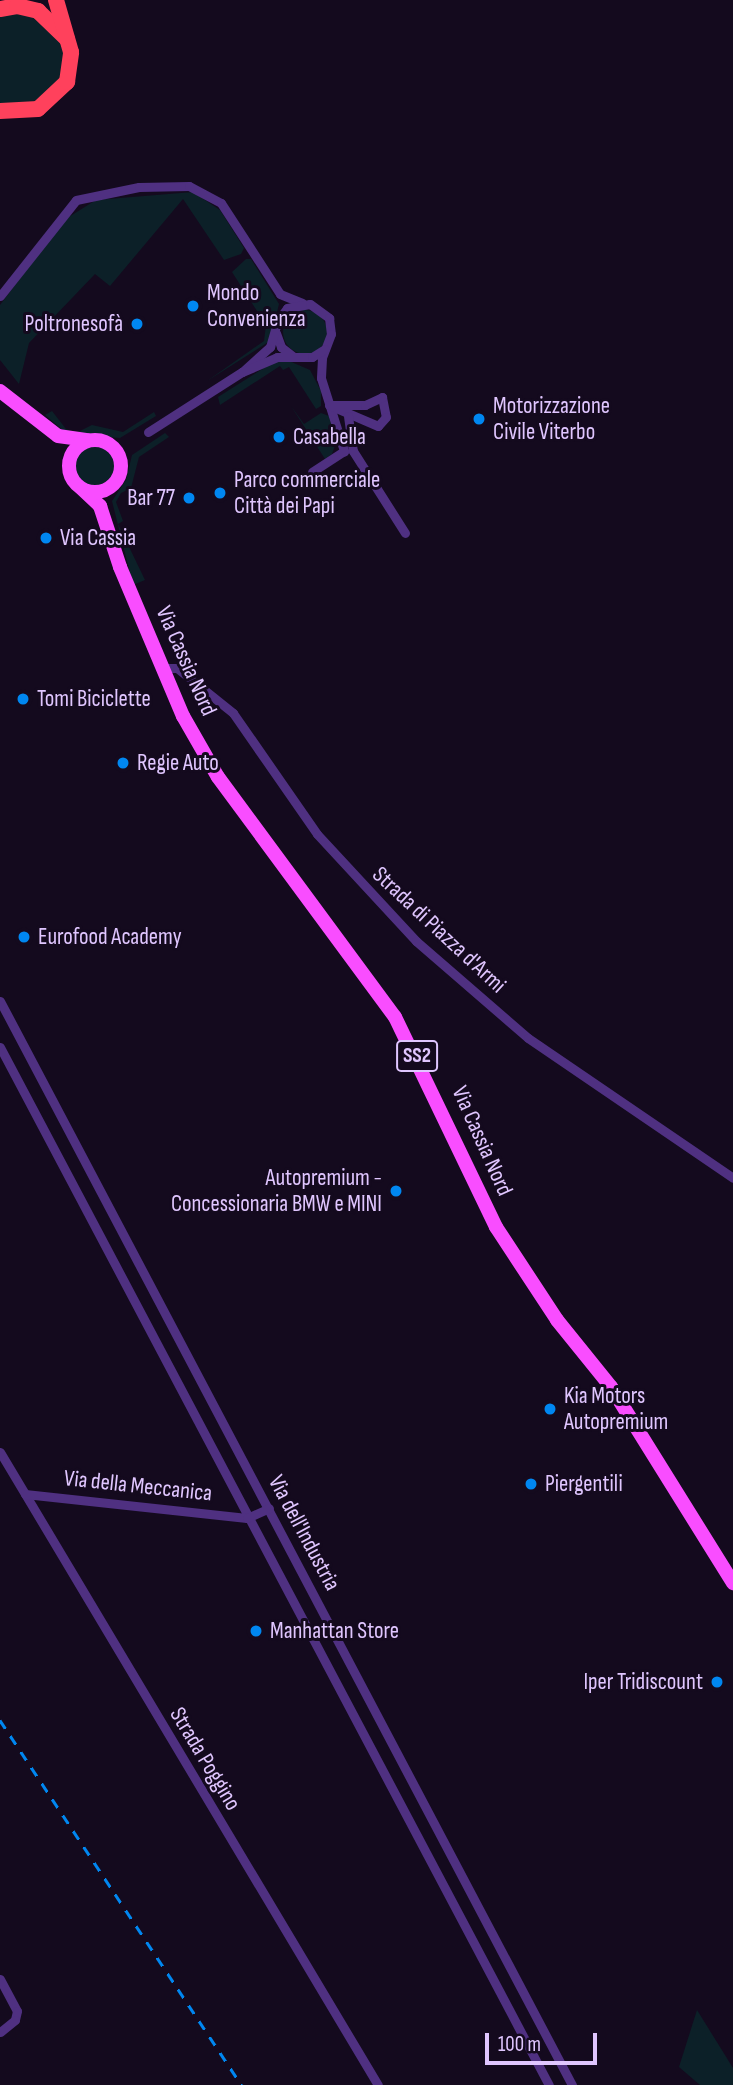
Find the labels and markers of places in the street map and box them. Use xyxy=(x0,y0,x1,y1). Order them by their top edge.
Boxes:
place label: Mondo Convenienza xyxy=(207,279,306,333)
marker: Mondo Convenienza xyxy=(185,298,201,314)
place label: Poltronesofà xyxy=(25,310,123,338)
marker: Poltronesofà xyxy=(129,316,145,332)
place label: Motorizzazione Civile Viterbo xyxy=(493,392,610,446)
marker: Motorizzazione Civile Viterbo xyxy=(471,411,487,427)
place label: Casabella xyxy=(293,423,366,451)
marker: Casabella xyxy=(271,429,287,445)
place label: Parco commerciale Città dei Papi xyxy=(234,466,380,520)
place label: Bar 77 xyxy=(127,484,175,512)
marker: Parco commerciale Città dei Papi xyxy=(212,485,228,501)
marker: Bar 77 xyxy=(181,490,197,506)
place label: Via Cassia xyxy=(60,524,136,552)
marker: Via Cassia xyxy=(38,530,54,546)
place label: Tomi Biciclette xyxy=(37,685,151,713)
marker: Tomi Biciclette xyxy=(15,691,31,707)
place label: Regie Auto xyxy=(137,749,219,777)
marker: Regie Auto xyxy=(115,755,131,771)
place label: Eurofood Academy xyxy=(38,923,182,951)
marker: Eurofood Academy xyxy=(16,929,32,945)
place label: Autopremium - Concessionaria BMW e MINI xyxy=(171,1164,382,1218)
marker: Autopremium - Concessionaria BMW e MINI xyxy=(388,1183,404,1199)
place label: Kia Motors Autopremium xyxy=(564,1382,668,1436)
marker: Kia Motors Autopremium xyxy=(542,1401,558,1417)
place label: Piergentili xyxy=(545,1470,623,1498)
marker: Piergentili xyxy=(523,1476,539,1492)
place label: Manhattan Store xyxy=(270,1617,399,1645)
marker: Manhattan Store xyxy=(248,1623,264,1639)
place label: Iper Tridiscount xyxy=(583,1668,703,1696)
marker: Iper Tridiscount xyxy=(709,1674,725,1690)

